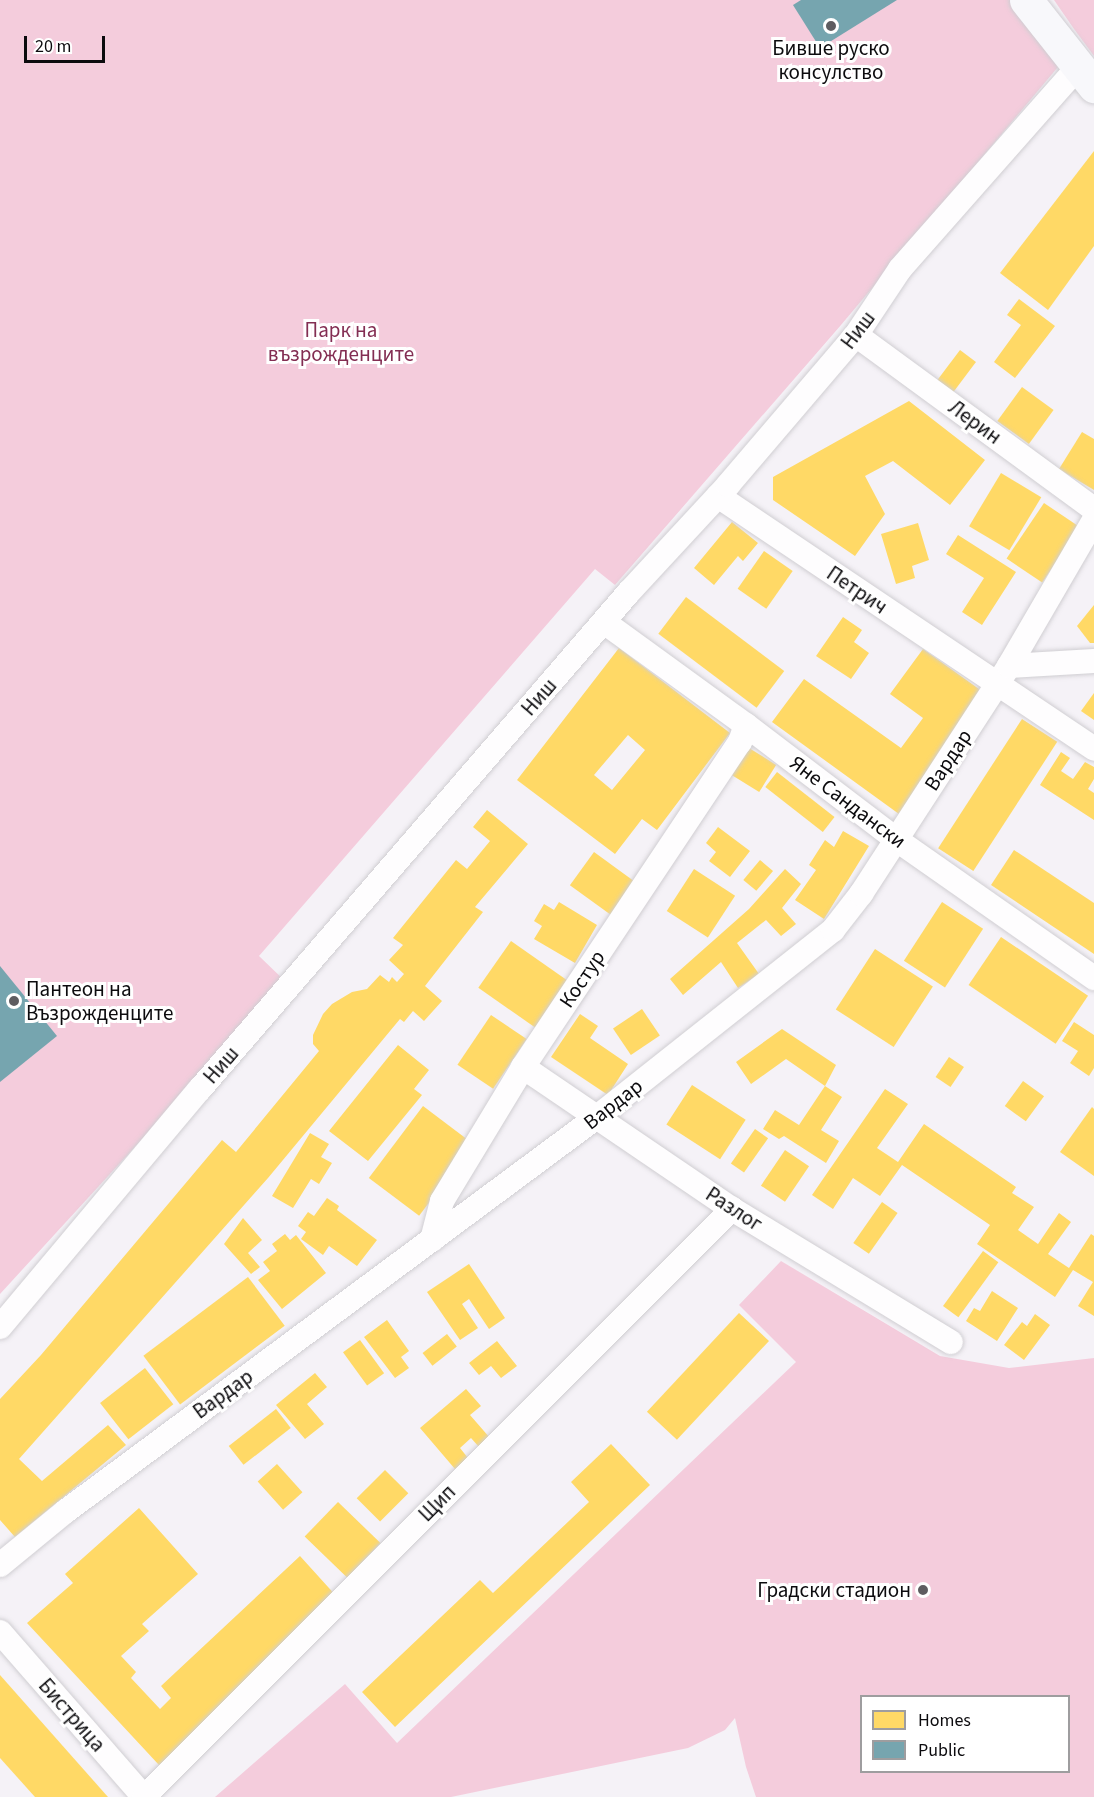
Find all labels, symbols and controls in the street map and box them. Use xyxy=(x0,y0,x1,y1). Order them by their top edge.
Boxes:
marker: Бивше руско консулство xyxy=(824,19,838,33)
scale bar xyxy=(27,24,108,62)
text: 20 m xyxy=(35,34,71,59)
place label: Бивше руско консулство xyxy=(772,35,890,85)
street label: Ниш xyxy=(836,306,880,354)
park label: Парк на възрожденците xyxy=(268,317,414,367)
street label: Лерин xyxy=(944,394,1006,450)
street label: Петрич xyxy=(822,561,892,619)
street label: Ниш xyxy=(516,673,562,721)
street label: Вардар xyxy=(919,725,977,795)
street label: Яне Сандански xyxy=(785,750,911,854)
street label: Костур xyxy=(554,945,610,1013)
place label: Пантеон на Възрожденците xyxy=(26,976,173,1026)
marker: Пантеон на Възрожденците xyxy=(7,994,21,1008)
street label: Ниш xyxy=(198,1041,244,1089)
street label: Вардар xyxy=(578,1073,648,1135)
street label: Разлог xyxy=(701,1181,767,1237)
street label: Вардар xyxy=(188,1364,258,1424)
street label: Щип xyxy=(413,1479,461,1527)
place label: Градски стадион xyxy=(757,1577,911,1603)
marker: Градски стадион xyxy=(916,1583,930,1597)
street label: Бистрица xyxy=(33,1673,111,1757)
legend xyxy=(860,1695,1070,1773)
text: Homes xyxy=(918,1708,971,1733)
text: Public xyxy=(918,1738,965,1763)

